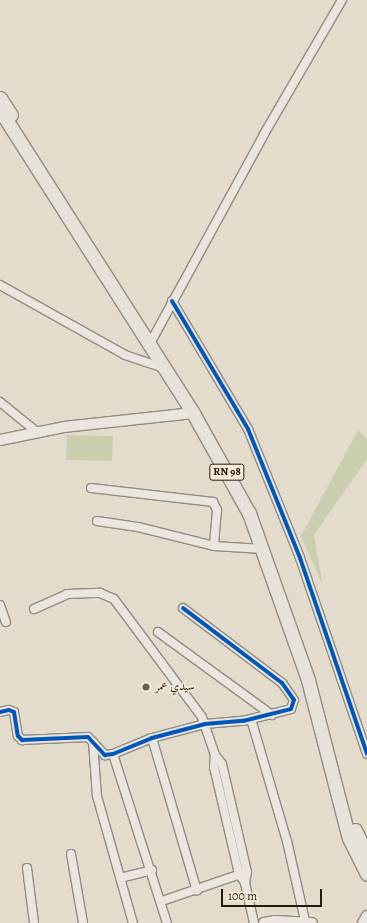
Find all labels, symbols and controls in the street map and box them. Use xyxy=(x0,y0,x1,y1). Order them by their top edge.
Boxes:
road number: RN 98 xyxy=(209,463,245,481)
place label: سيدي عمر xyxy=(155,680,195,694)
marker: سيدي عمر xyxy=(140,681,152,693)
scale bar xyxy=(223,881,324,907)
text: 100 m xyxy=(228,888,257,904)

